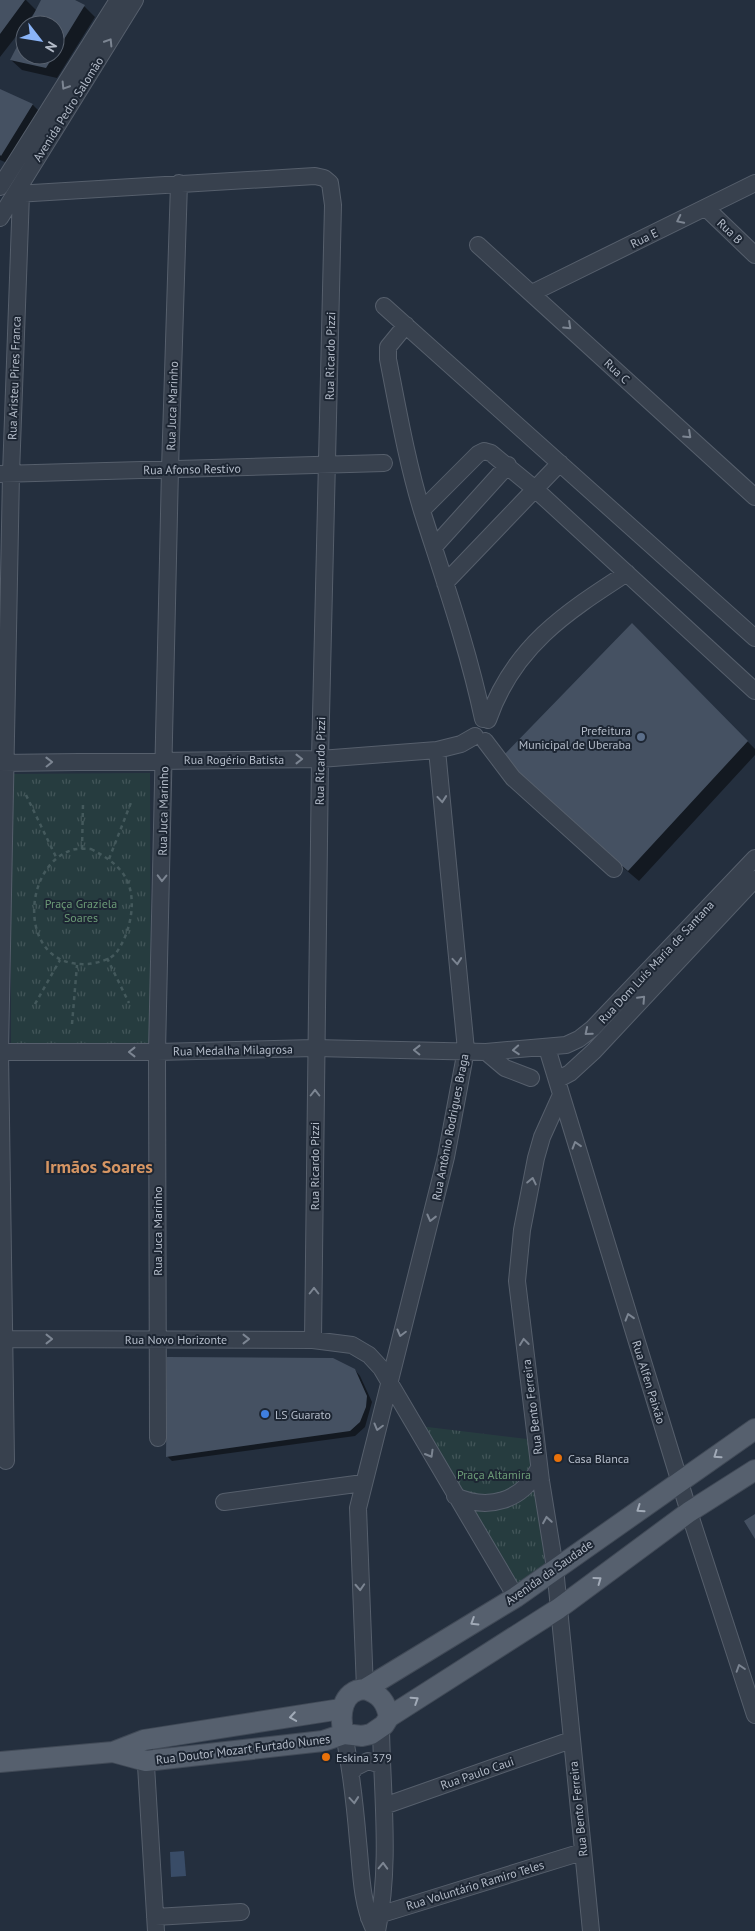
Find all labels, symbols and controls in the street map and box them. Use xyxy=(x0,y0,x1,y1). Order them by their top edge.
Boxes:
north arrow xyxy=(15,15,65,65)
text: N xyxy=(41,38,61,55)
one-way arrow xyxy=(102,39,112,48)
street label: Avenida Pedro Salomão xyxy=(30,54,106,164)
one-way arrow xyxy=(62,81,71,90)
one-way arrow xyxy=(676,214,685,225)
street label: Rua B xyxy=(714,215,746,247)
street label: Rua E xyxy=(628,225,660,251)
street label: Rua Ricardo Pizzi xyxy=(322,312,338,400)
street label: Rua Aristeu Pires Franca xyxy=(4,316,24,440)
one-way arrow xyxy=(562,320,571,329)
street label: Rua C xyxy=(601,355,633,387)
street label: Rua Juca Marinho xyxy=(163,361,181,451)
one-way arrow xyxy=(682,430,691,439)
street label: Rua Afonso Restivo xyxy=(143,461,241,477)
street label: Rua Ricardo Pizzi xyxy=(312,717,328,805)
place label: Prefeitura Municipal de Uberaba xyxy=(519,723,631,752)
marker: Prefeitura Municipal de Uberaba xyxy=(635,731,647,743)
street label: Rua Rogério Batista xyxy=(184,752,284,767)
one-way arrow xyxy=(295,754,303,764)
one-way arrow xyxy=(45,757,53,767)
street label: Rua Juca Marinho xyxy=(155,766,171,856)
one-way arrow xyxy=(436,795,447,803)
one-way arrow xyxy=(156,874,167,882)
park label: Praça Graziela Soares xyxy=(45,896,117,925)
street label: Rua Dom Luís Maria de Santana xyxy=(595,897,717,1027)
one-way arrow xyxy=(451,957,462,965)
one-way arrow xyxy=(636,995,645,1004)
one-way arrow xyxy=(585,1026,594,1035)
street label: Rua Medalha Milagrosa xyxy=(173,1041,293,1059)
one-way arrow xyxy=(413,1045,420,1055)
one-way arrow xyxy=(512,1045,520,1056)
one-way arrow xyxy=(128,1047,136,1057)
street label: Rua Antônio Rodrigues Braga xyxy=(428,1052,472,1202)
one-way arrow xyxy=(310,1089,320,1097)
street label: Rua Ricardo Pizzi xyxy=(307,1122,322,1210)
one-way arrow xyxy=(571,1142,581,1150)
district label: Irmãos Soares xyxy=(45,1155,153,1178)
one-way arrow xyxy=(526,1176,536,1185)
street label: Rua Juca Marinho xyxy=(150,1186,165,1276)
one-way arrow xyxy=(426,1214,437,1223)
one-way arrow xyxy=(308,1287,319,1295)
one-way arrow xyxy=(625,1313,635,1322)
one-way arrow xyxy=(397,1329,407,1337)
street label: Rua Novo Horizonte xyxy=(125,1332,227,1347)
one-way arrow xyxy=(45,1334,53,1344)
one-way arrow xyxy=(242,1334,250,1344)
one-way arrow xyxy=(519,1337,530,1345)
street label: Rua Alfen Paixão xyxy=(629,1339,669,1425)
street label: Rua Bento Ferreira xyxy=(519,1359,545,1455)
place label: LS Guarato xyxy=(275,1407,331,1422)
marker: LS Guarato xyxy=(259,1408,271,1420)
one-way arrow xyxy=(373,1422,384,1431)
one-way arrow xyxy=(423,1448,433,1457)
one-way arrow xyxy=(714,1449,723,1458)
place label: Casa Blanca xyxy=(568,1451,629,1466)
marker: Casa Blanca xyxy=(552,1452,564,1464)
park label: Praça Altamira xyxy=(457,1467,531,1482)
one-way arrow xyxy=(636,1503,646,1512)
one-way arrow xyxy=(542,1516,553,1524)
street label: Avenida da Saudade xyxy=(502,1536,596,1608)
one-way arrow xyxy=(592,1577,602,1586)
one-way arrow xyxy=(355,1583,366,1591)
one-way arrow xyxy=(471,1616,480,1626)
one-way arrow xyxy=(736,1665,746,1673)
one-way arrow xyxy=(410,1697,419,1706)
one-way arrow xyxy=(289,1712,297,1722)
street label: Rua Doutor Mozart Furtado Nunes xyxy=(155,1731,331,1767)
place label: Eskina 379 xyxy=(336,1750,392,1765)
marker: Eskina 379 xyxy=(320,1751,332,1763)
street label: Rua Paulo Caui xyxy=(438,1753,516,1793)
street label: Rua Bento Ferreira xyxy=(566,1761,590,1857)
one-way arrow xyxy=(348,1796,359,1804)
street label: Rua Voluntário Ramiro Teles xyxy=(404,1857,546,1913)
one-way arrow xyxy=(378,1862,388,1870)

